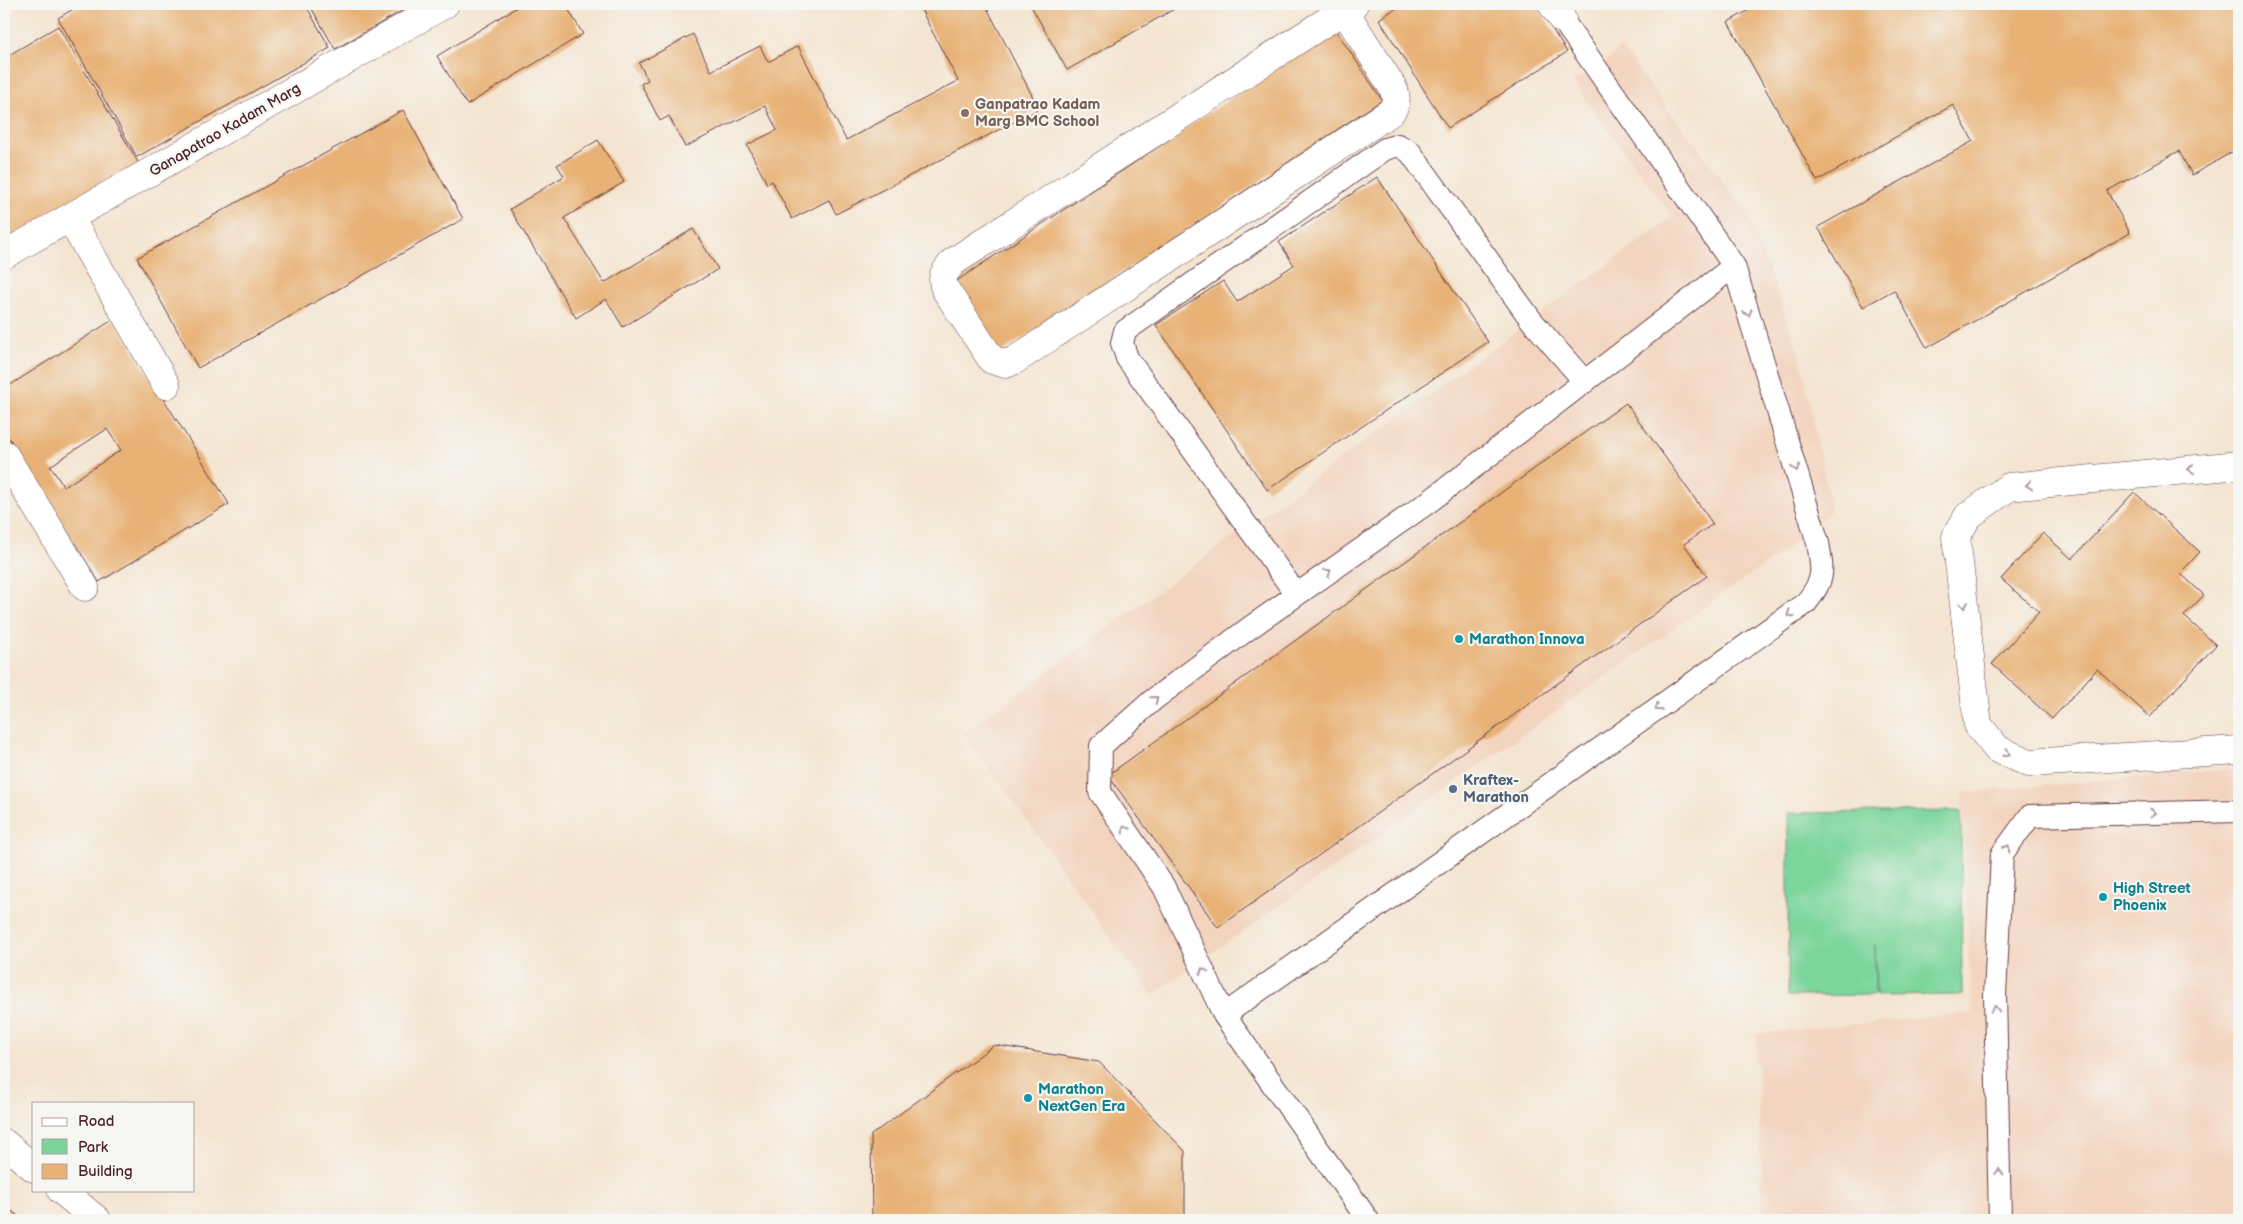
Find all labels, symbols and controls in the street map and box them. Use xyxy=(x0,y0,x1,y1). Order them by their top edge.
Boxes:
street label: Ganapatrao Kadam Marg xyxy=(146,79,304,181)
place label: Ganpatrao Kadam Marg BMC School xyxy=(975,95,1101,131)
marker: Ganpatrao Kadam Marg BMC School xyxy=(959,107,971,119)
one-way arrow xyxy=(1743,308,1753,316)
one-way arrow xyxy=(2186,463,2194,474)
one-way arrow xyxy=(1790,464,1800,472)
one-way arrow xyxy=(2025,480,2033,491)
one-way arrow xyxy=(1323,569,1332,578)
one-way arrow xyxy=(1958,601,1969,609)
one-way arrow xyxy=(1786,608,1796,617)
place label: Marathon Innova xyxy=(1469,630,1585,649)
marker: Marathon Innova xyxy=(1453,633,1465,645)
one-way arrow xyxy=(1149,696,1158,704)
one-way arrow xyxy=(1654,702,1663,711)
one-way arrow xyxy=(2002,747,2011,758)
place label: Kraftex- Marathon xyxy=(1463,771,1529,807)
marker: Kraftex- Marathon xyxy=(1447,783,1459,795)
one-way arrow xyxy=(2149,808,2157,819)
one-way arrow xyxy=(1122,826,1131,835)
one-way arrow xyxy=(2001,844,2010,854)
place label: High Street Phoenix xyxy=(2113,879,2191,915)
marker: High Street Phoenix xyxy=(2097,891,2109,903)
one-way arrow xyxy=(1199,967,1209,976)
one-way arrow xyxy=(1990,1005,2001,1013)
place label: Marathon NextGen Era xyxy=(1038,1080,1125,1116)
marker: Marathon NextGen Era xyxy=(1022,1092,1034,1104)
legend xyxy=(32,1102,195,1192)
text: Road xyxy=(78,1112,114,1131)
text: Park xyxy=(78,1138,109,1157)
text: Building xyxy=(78,1162,133,1181)
one-way arrow xyxy=(1994,1167,2004,1175)

